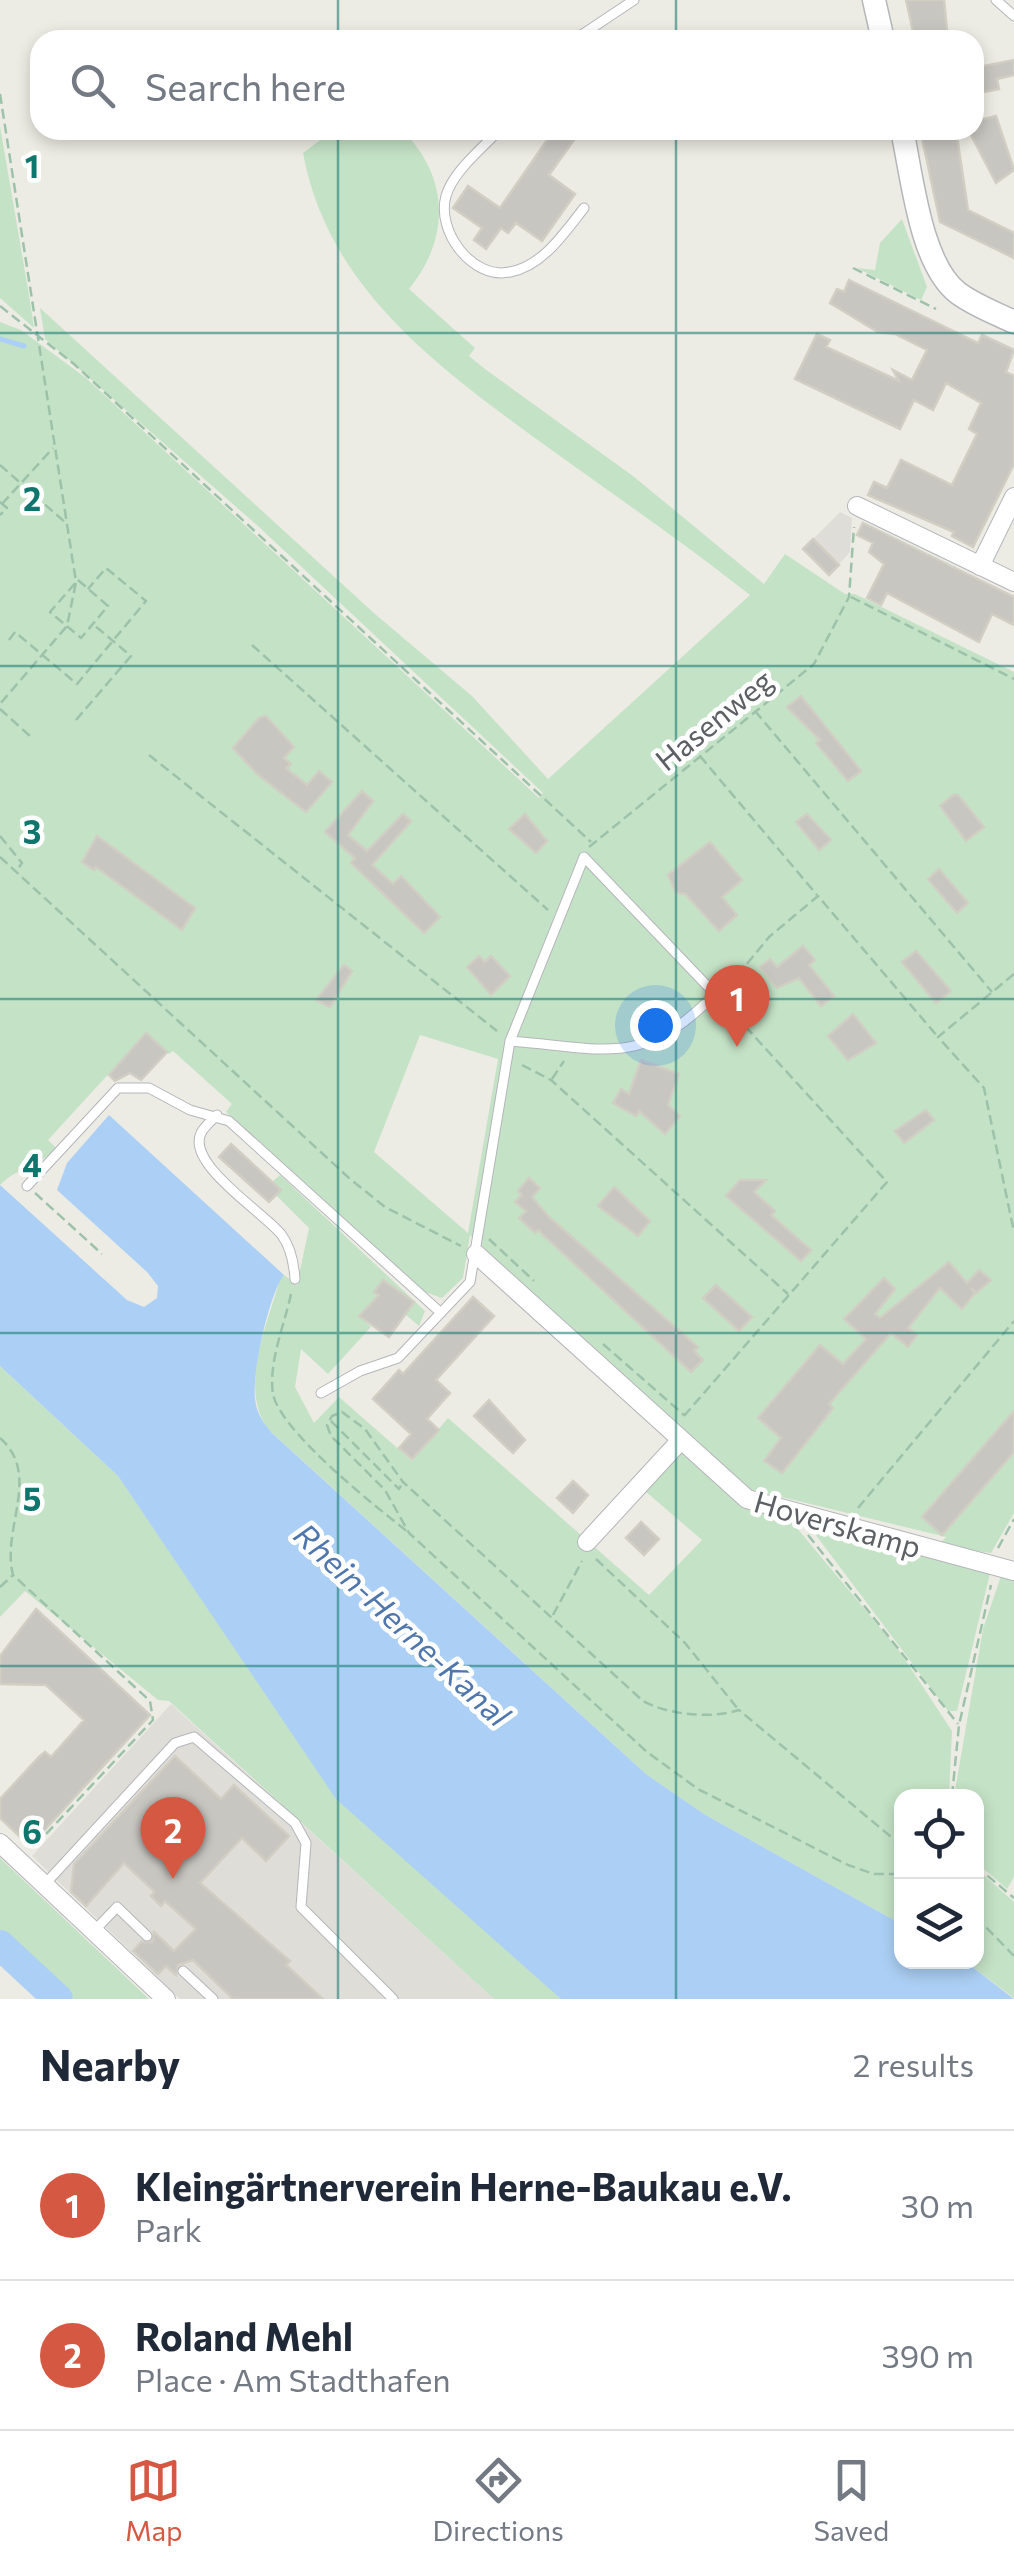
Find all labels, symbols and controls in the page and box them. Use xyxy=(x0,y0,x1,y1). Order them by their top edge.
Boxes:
search box xyxy=(30,30,984,140)
icon: search xyxy=(65,58,120,113)
text: Search here xyxy=(145,62,346,109)
text: 1 xyxy=(25,145,39,185)
text: 2 xyxy=(23,478,41,518)
street label: Hasenweg xyxy=(647,661,779,777)
text: 3 xyxy=(23,811,41,851)
pin: 1 xyxy=(704,964,770,1047)
your location xyxy=(630,1000,681,1051)
text: 4 xyxy=(22,1144,42,1184)
text: 5 xyxy=(23,1478,41,1518)
street label: Hoverskamp xyxy=(750,1482,926,1564)
water label: Rhein-Herne-Kanal xyxy=(287,1514,520,1735)
map controls xyxy=(894,1789,984,1969)
button: locate xyxy=(894,1789,984,1879)
pin: 2 xyxy=(140,1796,206,1879)
text: 6 xyxy=(22,1811,42,1851)
button: layers xyxy=(894,1879,984,1969)
text: Nearby xyxy=(40,2038,180,2090)
text: 2 results xyxy=(853,2044,974,2084)
text: Kleingärtnerverein Herne-Baukau e.V. xyxy=(135,2162,792,2209)
text: 1 xyxy=(65,2185,80,2225)
text: 30 m xyxy=(901,2185,974,2225)
text: Park xyxy=(135,2209,202,2249)
text: Roland Mehl xyxy=(135,2312,353,2359)
text: 2 xyxy=(63,2335,82,2375)
text: 390 m xyxy=(881,2335,974,2375)
text: Place · Am Stadthafen xyxy=(135,2359,451,2399)
tab: Map xyxy=(125,2453,183,2547)
tab: Directions xyxy=(432,2453,564,2547)
tab: Saved xyxy=(814,2453,889,2547)

